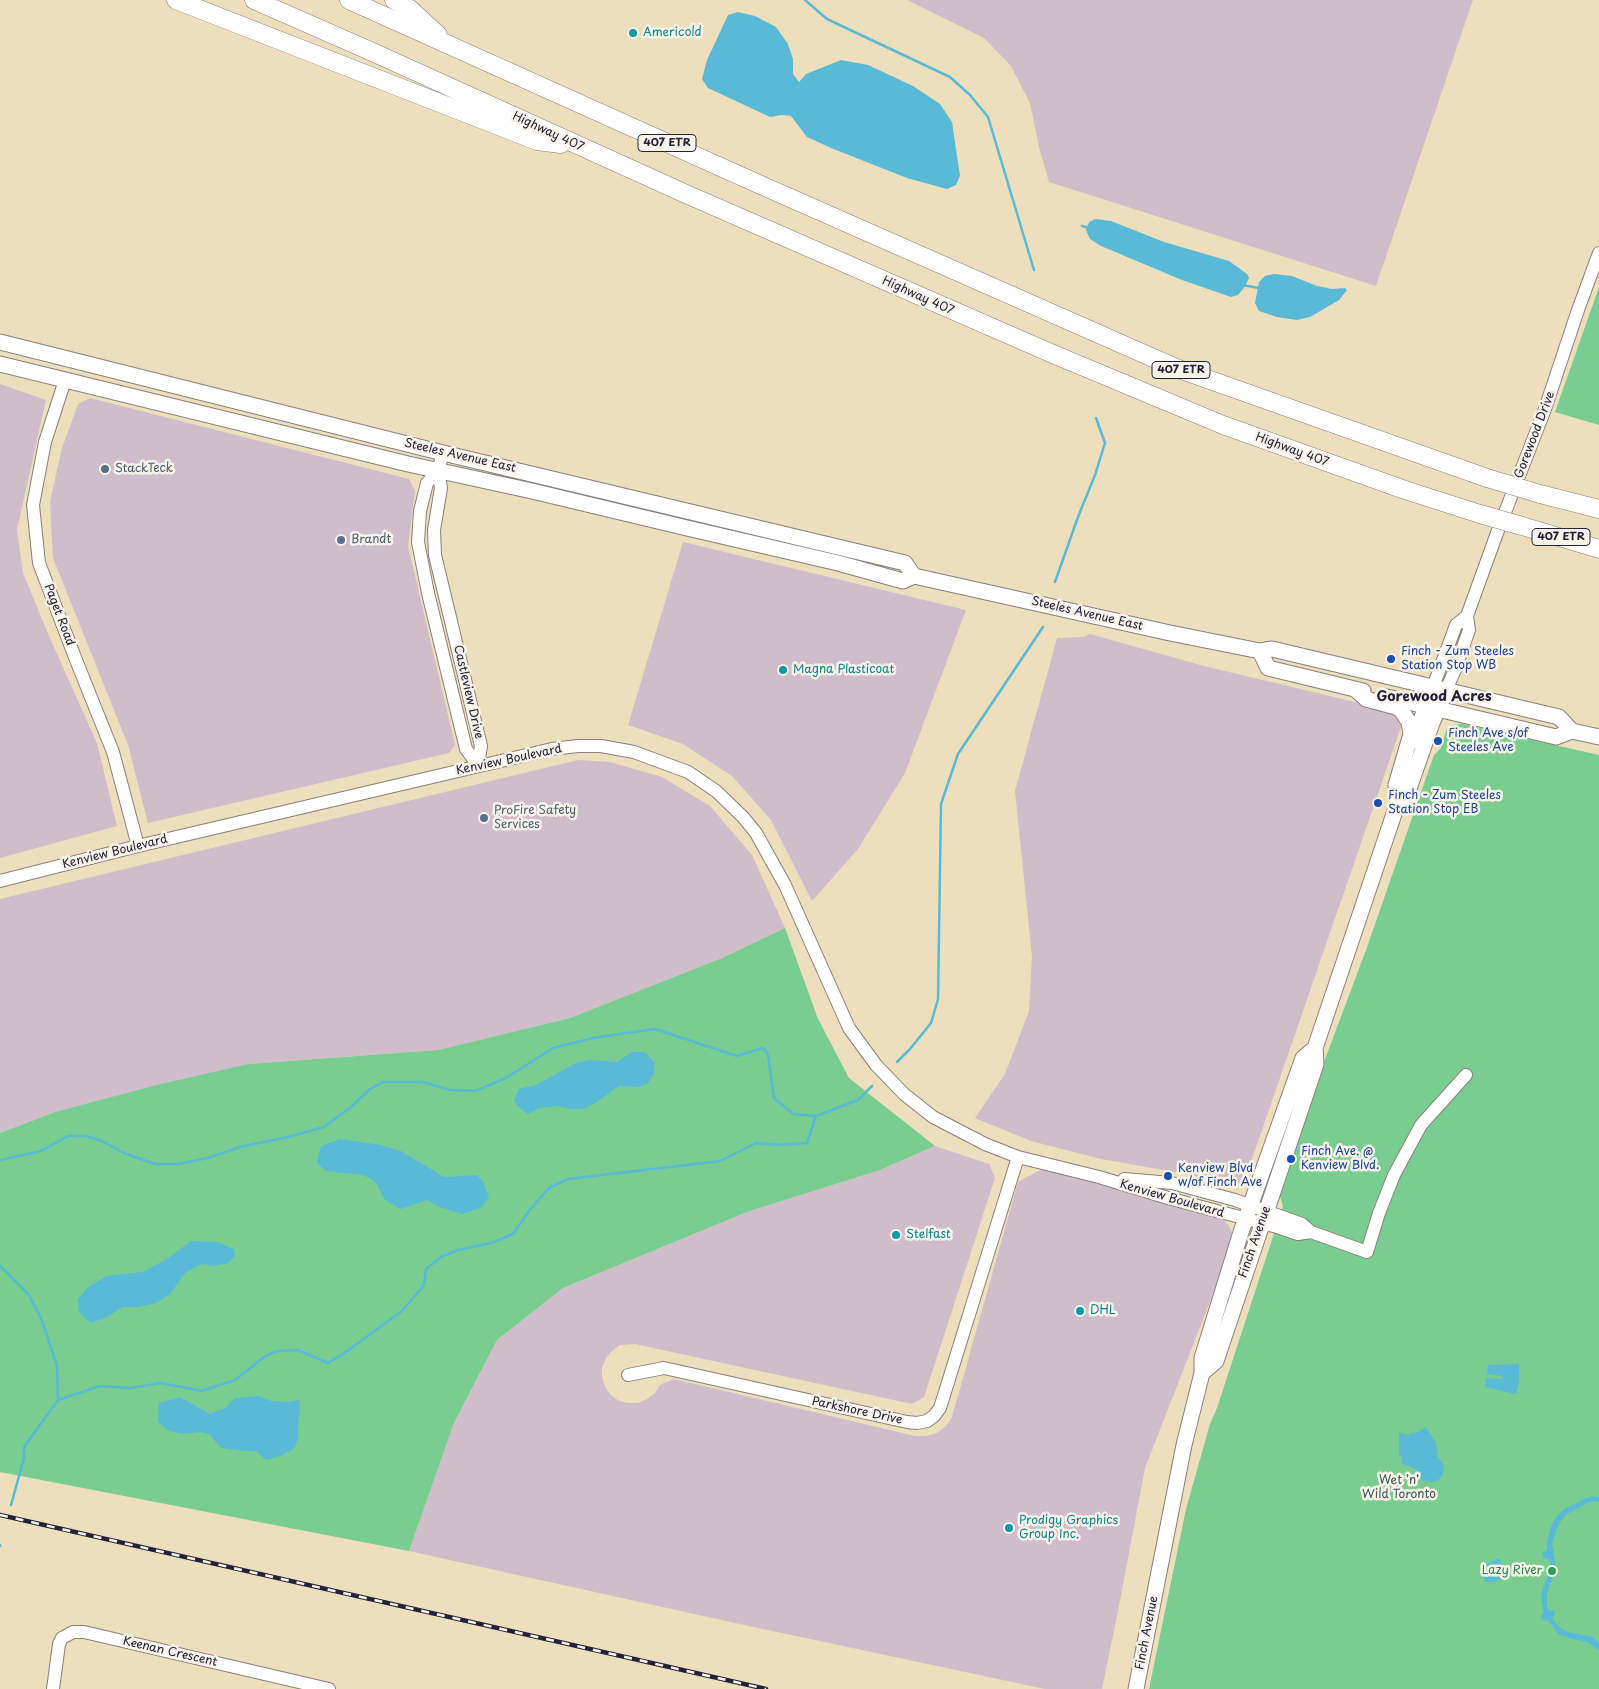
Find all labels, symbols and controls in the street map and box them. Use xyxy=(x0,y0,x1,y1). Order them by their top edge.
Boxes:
place label: Americold xyxy=(643,26,702,40)
marker: Americold xyxy=(627,27,639,39)
street label: Highway 407 xyxy=(510,109,586,155)
road number: 407 ETR xyxy=(638,134,696,152)
street label: Highway 407 xyxy=(880,274,956,318)
road number: 407 ETR xyxy=(1152,362,1210,378)
street label: Gorewood Drive xyxy=(1512,389,1558,481)
street label: Highway 407 xyxy=(1253,430,1331,470)
street label: Steeles Avenue East xyxy=(403,436,517,476)
place label: StackTeck xyxy=(115,462,173,476)
marker: StackTeck xyxy=(99,463,111,475)
road number: 407 ETR xyxy=(1532,528,1590,546)
place label: Brandt xyxy=(351,533,391,547)
marker: Brandt xyxy=(335,534,347,546)
street label: Paget Road xyxy=(41,582,77,648)
street label: Steeles Avenue East xyxy=(1030,594,1144,634)
street label: Castleview Drive xyxy=(450,644,486,740)
place label: Finch - Zum Steeles Station Stop WB xyxy=(1401,645,1514,673)
marker: Finch - Zum Steeles Station Stop WB xyxy=(1385,653,1397,665)
place label: Magna Plasticoat xyxy=(793,663,894,677)
marker: Magna Plasticoat xyxy=(777,664,789,676)
district label: Gorewood Acres xyxy=(1376,689,1492,705)
place label: Finch Ave s/of Steeles Ave xyxy=(1448,727,1528,755)
marker: Finch Ave s/of Steeles Ave xyxy=(1432,735,1444,747)
street label: Kenview Boulevard xyxy=(455,742,563,778)
place label: Finch - Zum Steeles Station Stop EB xyxy=(1388,789,1501,817)
marker: Finch - Zum Steeles Station Stop EB xyxy=(1372,797,1384,809)
place label: ProFire Safety Services xyxy=(494,804,576,832)
marker: ProFire Safety Services xyxy=(478,812,490,824)
street label: Kenview Boulevard xyxy=(61,832,169,872)
place label: Finch Ave. @ Kenview Blvd. xyxy=(1301,1145,1379,1173)
marker: Finch Ave. @ Kenview Blvd. xyxy=(1285,1153,1297,1165)
place label: Kenview Blvd w/of Finch Ave xyxy=(1178,1162,1262,1190)
marker: Kenview Blvd w/of Finch Ave xyxy=(1162,1170,1174,1182)
street label: Kenview Boulevard xyxy=(1118,1177,1226,1221)
street label: Finch Avenue xyxy=(1236,1204,1274,1280)
place label: Stelfast xyxy=(906,1228,951,1242)
marker: Stelfast xyxy=(890,1229,902,1241)
place label: DHL xyxy=(1090,1304,1116,1318)
marker: DHL xyxy=(1074,1305,1086,1317)
street label: Parkshore Drive xyxy=(810,1394,904,1428)
park label: Wet 'n' Wild Toronto xyxy=(1362,1474,1436,1502)
place label: Prodigy Graphics Group Inc. xyxy=(1019,1514,1118,1542)
marker: Prodigy Graphics Group Inc. xyxy=(1003,1522,1015,1534)
place label: Lazy River xyxy=(1482,1564,1542,1578)
marker: Lazy River xyxy=(1546,1565,1558,1577)
street label: Finch Avenue xyxy=(1133,1595,1161,1671)
street label: Keenan Crescent xyxy=(121,1634,219,1670)

